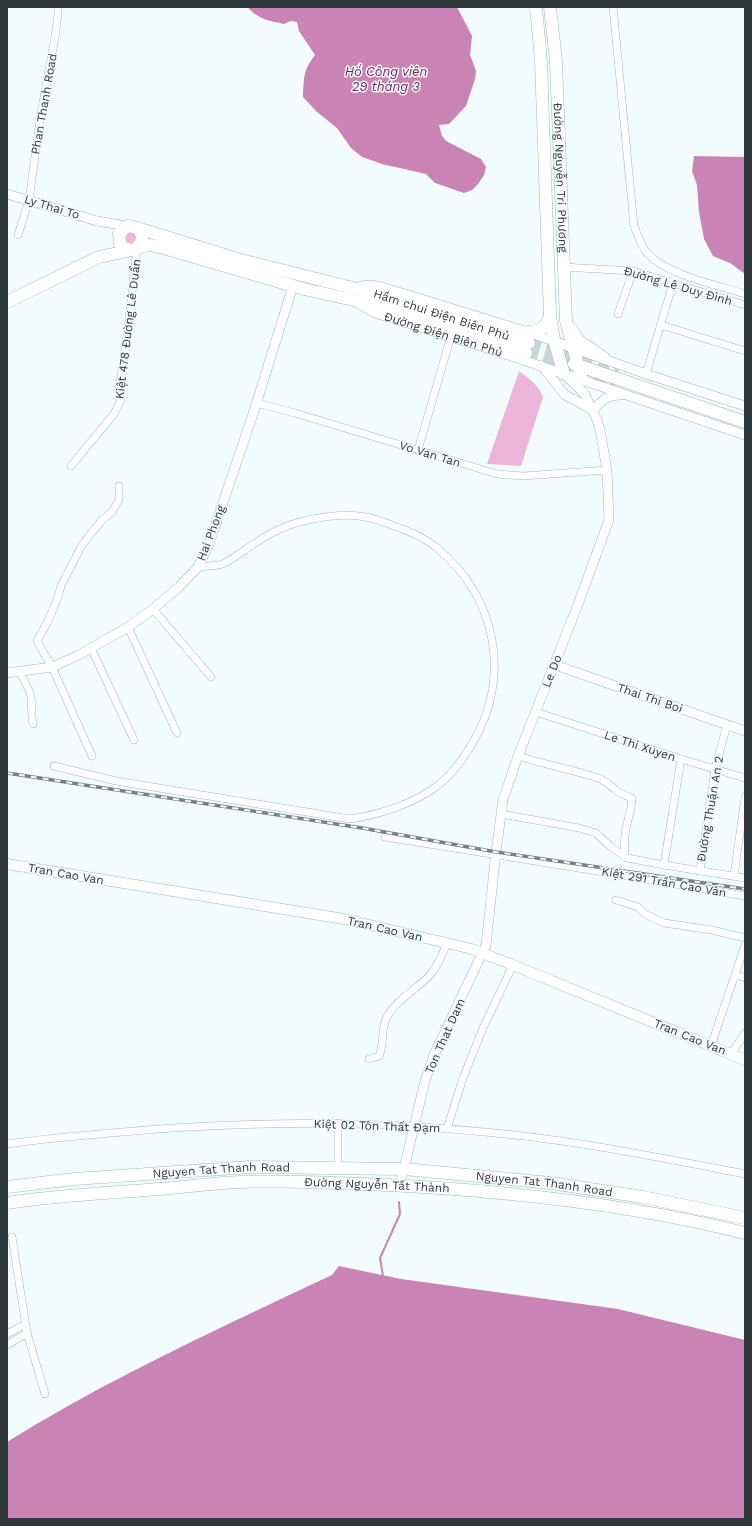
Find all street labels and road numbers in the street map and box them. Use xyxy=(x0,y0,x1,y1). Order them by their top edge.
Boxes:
street label: Phan Thanh Road xyxy=(28,52,60,156)
street label: Đường Nguyễn Tri Phương xyxy=(551,102,570,253)
street label: Ly Thai To xyxy=(23,192,81,222)
street label: Kiệt 478 Đường Lê Duẩn xyxy=(112,258,144,400)
street label: Đường Lê Duy Đình xyxy=(622,264,734,308)
street label: Hầm chui Điện Biên Phủ xyxy=(372,286,511,343)
street label: Đường Điện Biên Phủ xyxy=(382,309,504,360)
street label: Vo Van Tan xyxy=(398,438,462,470)
street label: Hai Phong xyxy=(194,503,228,563)
street label: Le Do xyxy=(539,653,565,689)
street label: Thai Thi Boi xyxy=(616,680,684,716)
street label: Le Thi Xuyen xyxy=(603,728,677,764)
street label: Đường Thuận An 2 xyxy=(694,755,726,863)
street label: Tran Cao Van xyxy=(27,860,105,888)
street label: Kiệt 291 Trần Cao Vân xyxy=(601,864,727,900)
street label: Tran Cao Van xyxy=(346,914,424,944)
street label: Ton That Dam xyxy=(422,996,468,1076)
street label: Tran Cao Van xyxy=(652,1016,728,1058)
street label: Kiệt 02 Tôn Thất Đạm xyxy=(313,1117,441,1135)
street label: Nguyen Tat Thanh Road xyxy=(152,1160,290,1181)
street label: Nguyen Tat Thanh Road xyxy=(475,1169,614,1199)
street label: Đường Nguyễn Tất Thành xyxy=(304,1175,450,1196)

